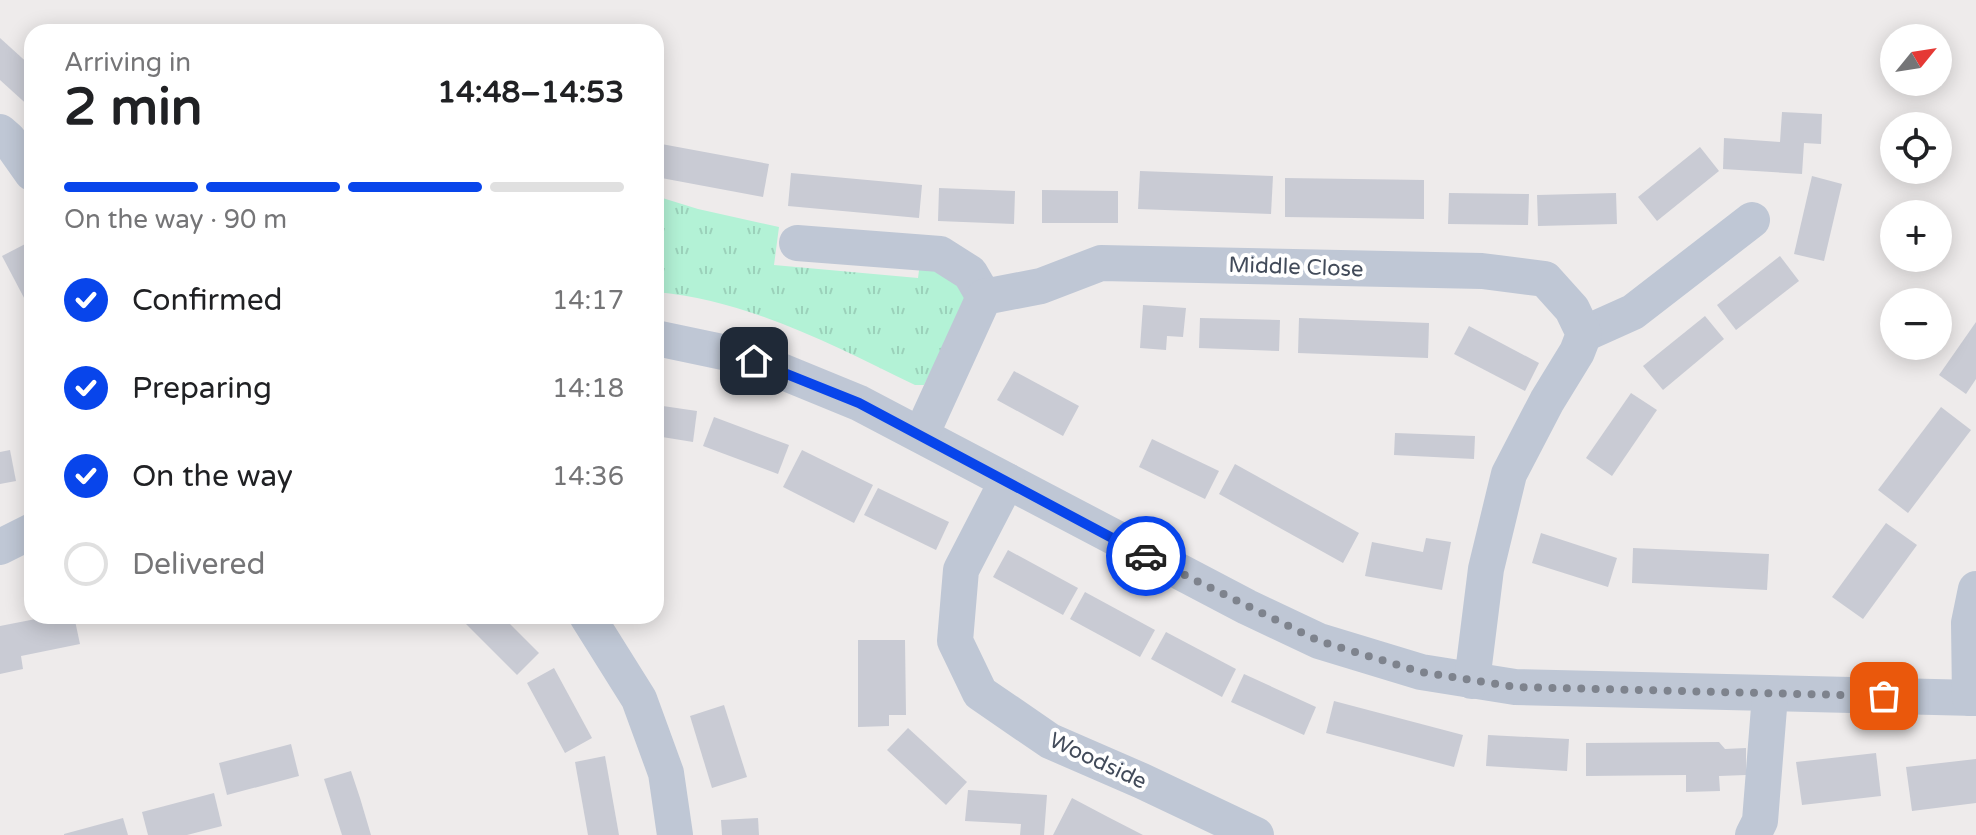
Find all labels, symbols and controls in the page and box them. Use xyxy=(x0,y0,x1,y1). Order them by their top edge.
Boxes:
north arrow xyxy=(1880,24,1952,96)
map controls xyxy=(1880,24,1952,360)
text: Arriving in xyxy=(64,47,191,78)
text: 14:48–14:53 xyxy=(437,74,624,111)
text: 2 min xyxy=(64,76,203,139)
button: locate xyxy=(1880,112,1952,184)
button: + xyxy=(1880,200,1952,272)
text: On the way · 90 m xyxy=(64,204,287,235)
street label: Middle Close xyxy=(1228,252,1364,282)
icon: check xyxy=(64,278,108,322)
text: Confirmed xyxy=(132,282,283,319)
text: 14:17 xyxy=(552,285,624,316)
button: − xyxy=(1880,288,1952,360)
pin xyxy=(720,327,788,395)
icon: home xyxy=(732,339,776,383)
icon: check xyxy=(64,366,108,410)
text: Preparing xyxy=(132,370,272,407)
text: 14:18 xyxy=(552,373,624,404)
icon: check xyxy=(64,454,108,498)
text: On the way xyxy=(132,458,293,495)
text: 14:36 xyxy=(552,461,624,492)
courier xyxy=(1106,516,1186,596)
icon: car xyxy=(1124,534,1168,578)
text: Delivered xyxy=(132,546,266,583)
pin xyxy=(1850,662,1918,730)
icon: bag xyxy=(1862,674,1906,718)
street label: Woodside xyxy=(1045,727,1151,795)

